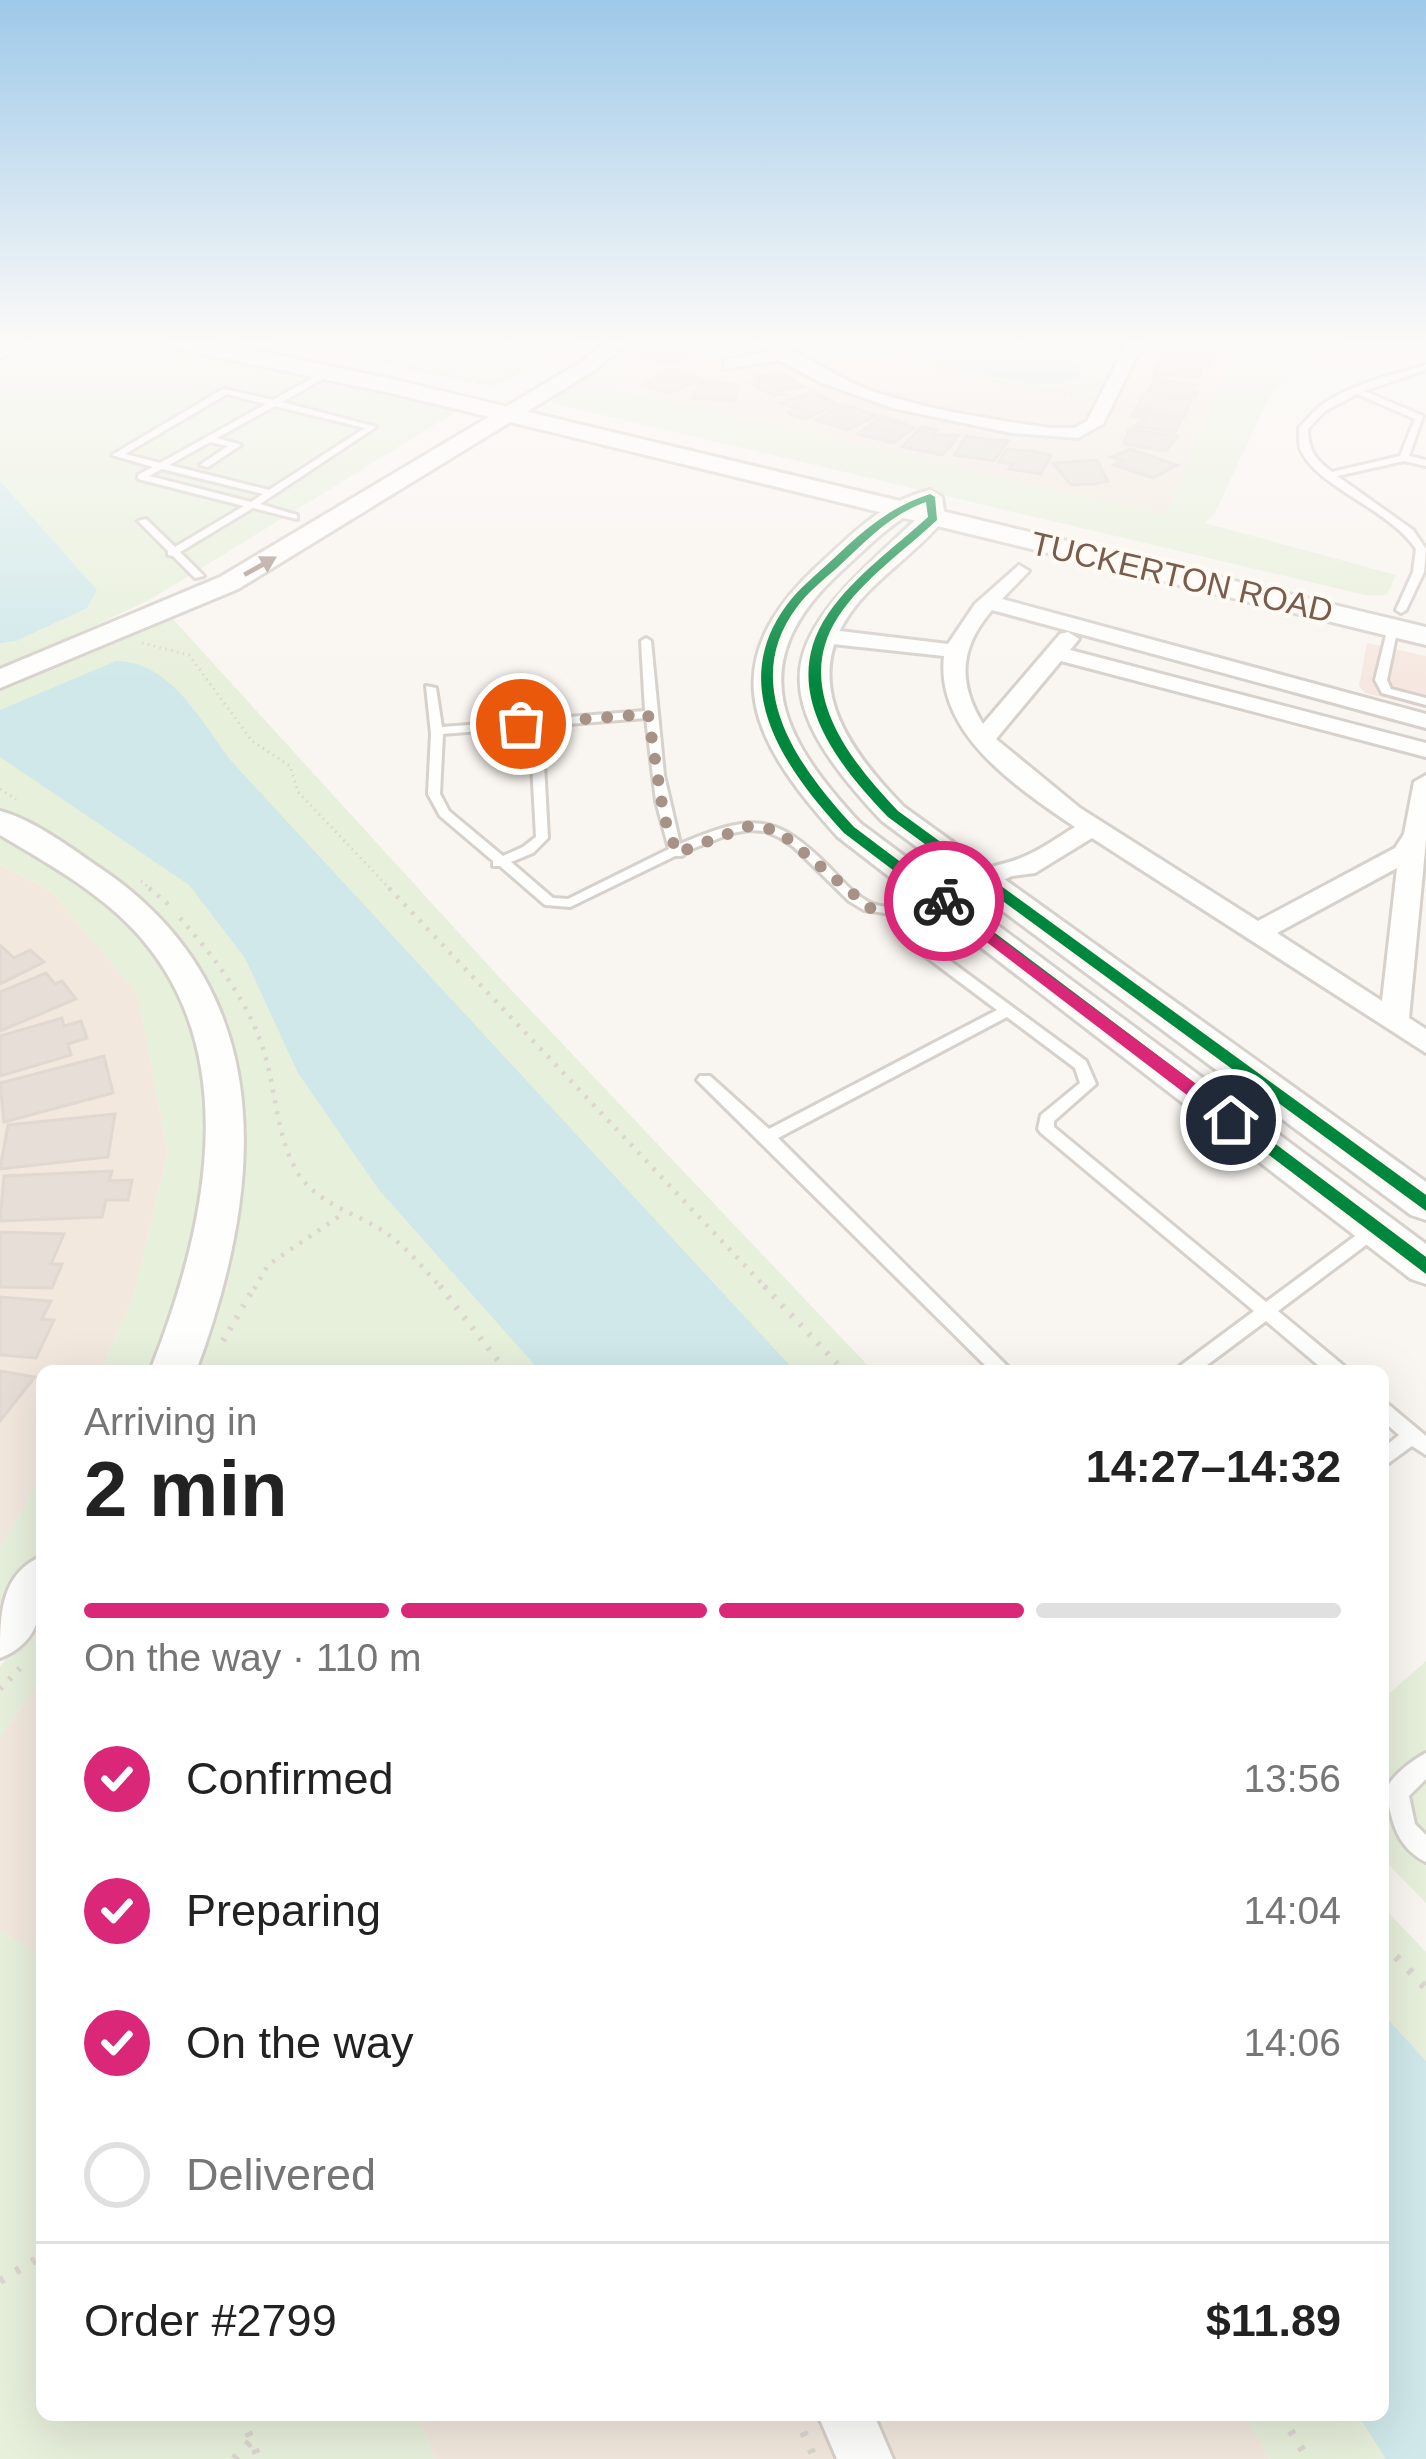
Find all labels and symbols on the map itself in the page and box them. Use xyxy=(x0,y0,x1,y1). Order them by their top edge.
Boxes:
street label: TUCKERTON ROAD xyxy=(1027,524,1337,630)
one-way arrow xyxy=(243,556,277,577)
pin xyxy=(470,673,572,775)
courier xyxy=(884,841,1004,961)
pin xyxy=(1180,1069,1282,1171)

